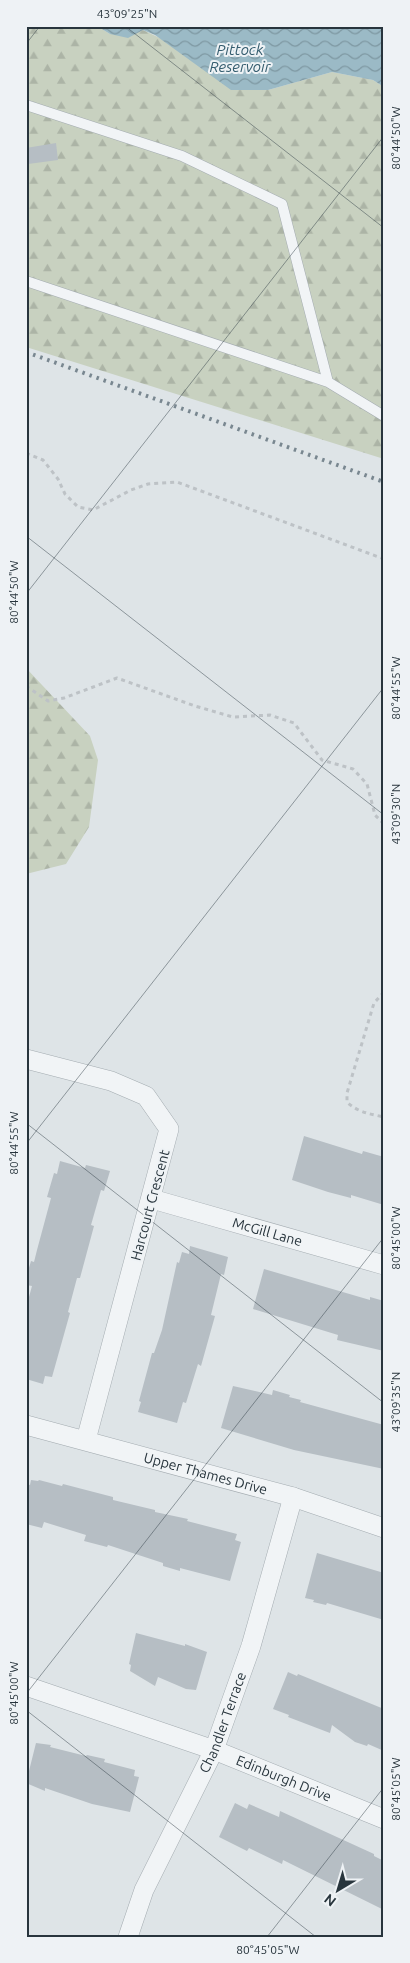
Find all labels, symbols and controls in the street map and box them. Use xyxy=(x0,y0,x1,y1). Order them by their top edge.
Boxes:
text: 43°09'25"N xyxy=(97,7,157,20)
water label: Pittock Reservoir xyxy=(210,41,272,75)
text: 80°44'50"W xyxy=(389,106,402,170)
text: 80°44'50"W xyxy=(7,560,20,624)
text: 80°44'55"W xyxy=(389,656,402,720)
text: 43°09'30"N xyxy=(389,784,402,844)
text: 80°44'55"W xyxy=(7,1111,20,1175)
street label: Harcourt Crescent xyxy=(127,1147,173,1262)
text: 80°45'00"W xyxy=(389,1206,402,1270)
street label: McGill Lane xyxy=(231,1214,304,1249)
text: 43°09'35"N xyxy=(389,1372,402,1432)
street label: Upper Thames Drive xyxy=(142,1449,269,1498)
text: 80°45'00"W xyxy=(7,1661,20,1725)
street label: Chandler Terrace xyxy=(196,1670,249,1776)
street label: Edinburgh Drive xyxy=(234,1752,334,1805)
text: 80°45'05"W xyxy=(389,1757,402,1821)
north arrow xyxy=(312,1866,362,1916)
text: N xyxy=(321,1891,339,1910)
text: 80°45'05"W xyxy=(236,1943,300,1956)

